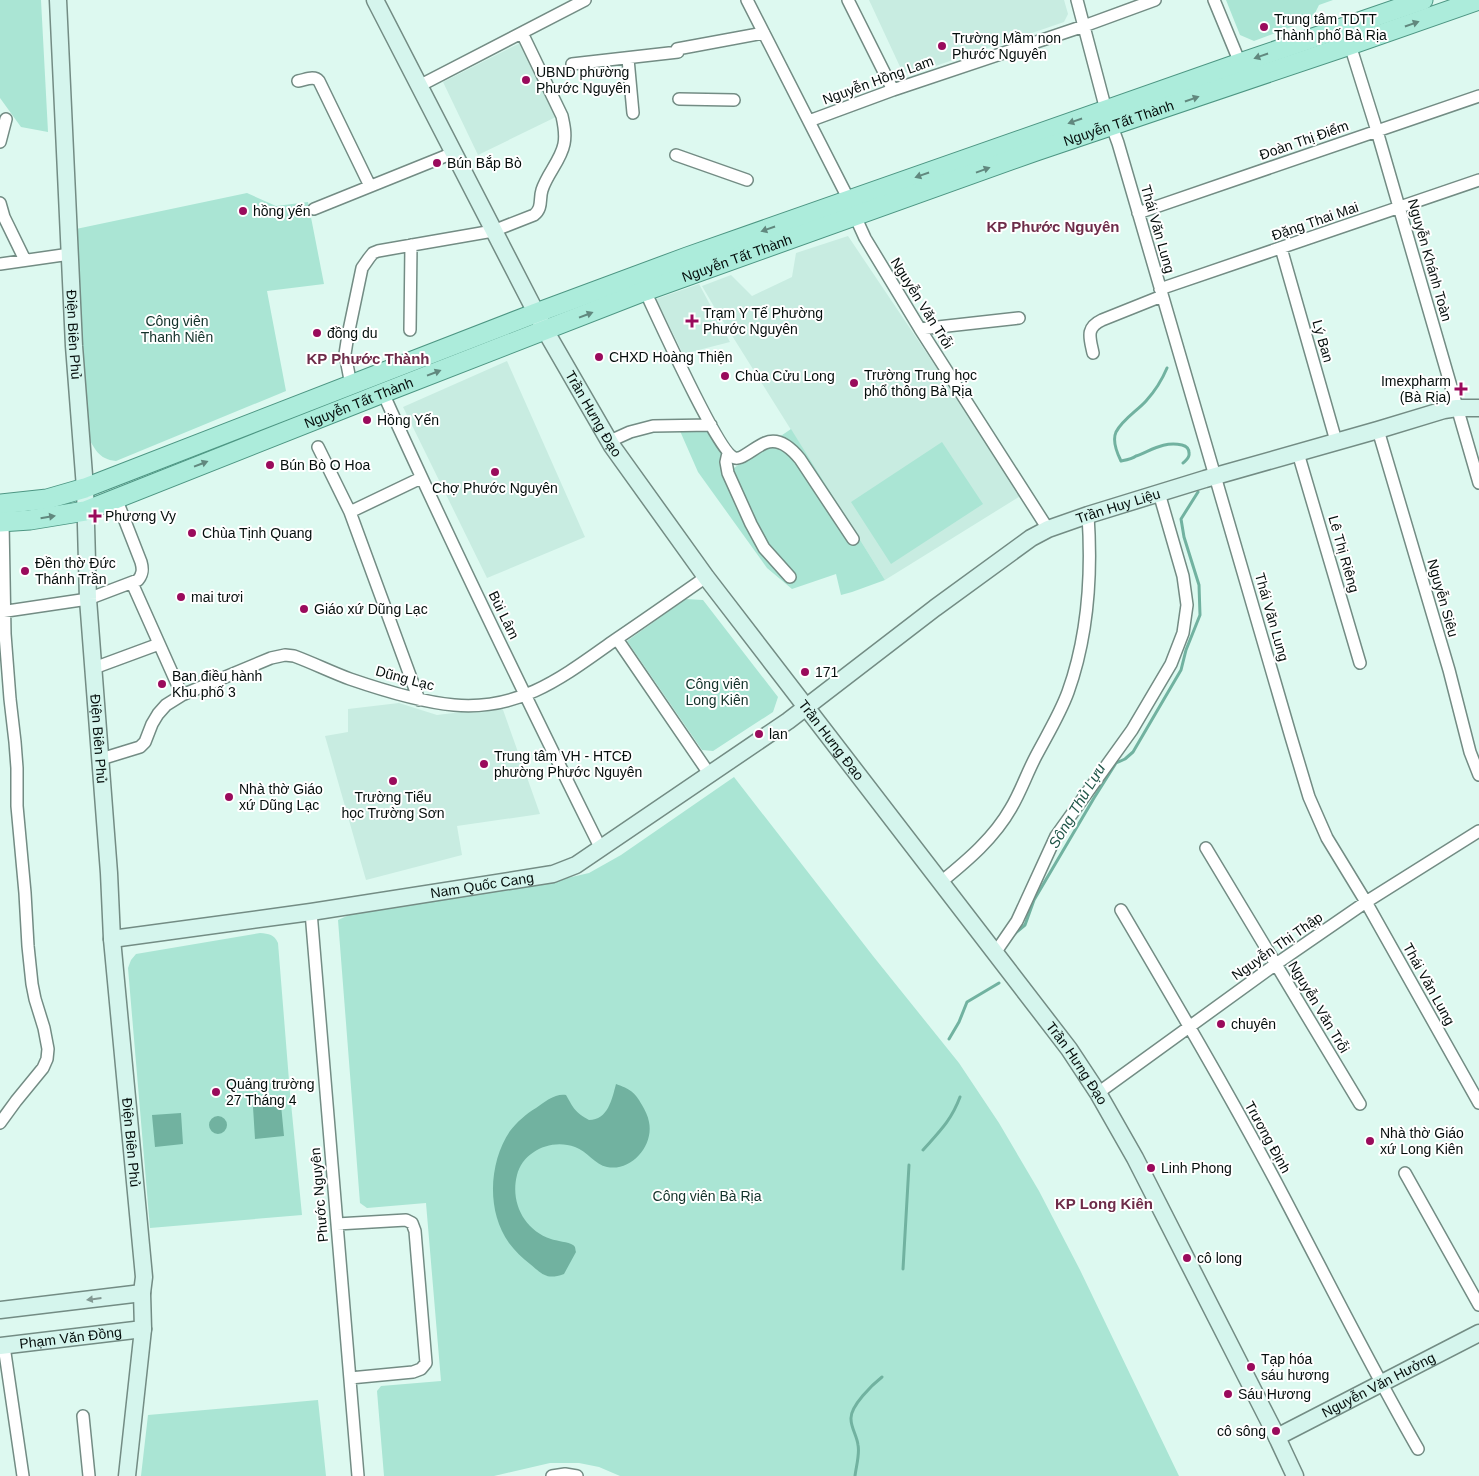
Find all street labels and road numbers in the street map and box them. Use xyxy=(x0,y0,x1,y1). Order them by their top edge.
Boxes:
street label: Nguyễn Hồng Lam xyxy=(820,53,936,107)
street label: Nguyễn Tất Thành xyxy=(1061,97,1176,149)
street label: Đoàn Thị Điểm xyxy=(1257,117,1351,163)
street label: Thái Văn Lung xyxy=(1138,183,1178,275)
street label: Nguyễn Khánh Toàn xyxy=(1405,197,1455,323)
street label: Đặng Thai Mai xyxy=(1269,199,1361,243)
street label: Nguyễn Tất Thành xyxy=(680,231,794,285)
street label: Nguyễn Văn Trỗi xyxy=(888,255,956,351)
street label: Điện Biên Phủ xyxy=(63,290,85,380)
street label: Lý Ban xyxy=(1309,318,1337,364)
street label: Trần Hưng Đạo xyxy=(562,368,625,460)
street label: Nguyễn Tất Thành xyxy=(302,374,415,431)
street label: Trần Huy Liệu xyxy=(1074,485,1162,527)
street label: Lê Thị Riêng xyxy=(1325,514,1363,594)
street label: Nguyễn Siêu xyxy=(1424,557,1462,639)
street label: Thái Văn Lung xyxy=(1252,571,1292,663)
street label: Bùi Lâm xyxy=(486,588,522,642)
street label: Dũng Lạc xyxy=(374,663,436,693)
street label: Điện Biên Phủ xyxy=(87,693,110,784)
street label: Trần Hưng Đạo xyxy=(795,697,867,783)
street label: Nam Quốc Cang xyxy=(429,869,535,901)
street label: Nguyễn Thị Thập xyxy=(1229,909,1326,983)
street label: Thái Văn Lung xyxy=(1400,940,1458,1028)
street label: Nguyễn Văn Trỗi xyxy=(1285,958,1353,1056)
street label: Trần Hưng Đạo xyxy=(1043,1019,1111,1107)
street label: Điện Biên Phủ xyxy=(119,1097,143,1188)
street label: Trương Định xyxy=(1242,1098,1294,1176)
street label: Phước Nguyên xyxy=(307,1147,331,1243)
street label: Phạm Văn Đồng xyxy=(18,1324,123,1352)
street label: Nguyễn Văn Hưởng xyxy=(1319,1349,1438,1421)

